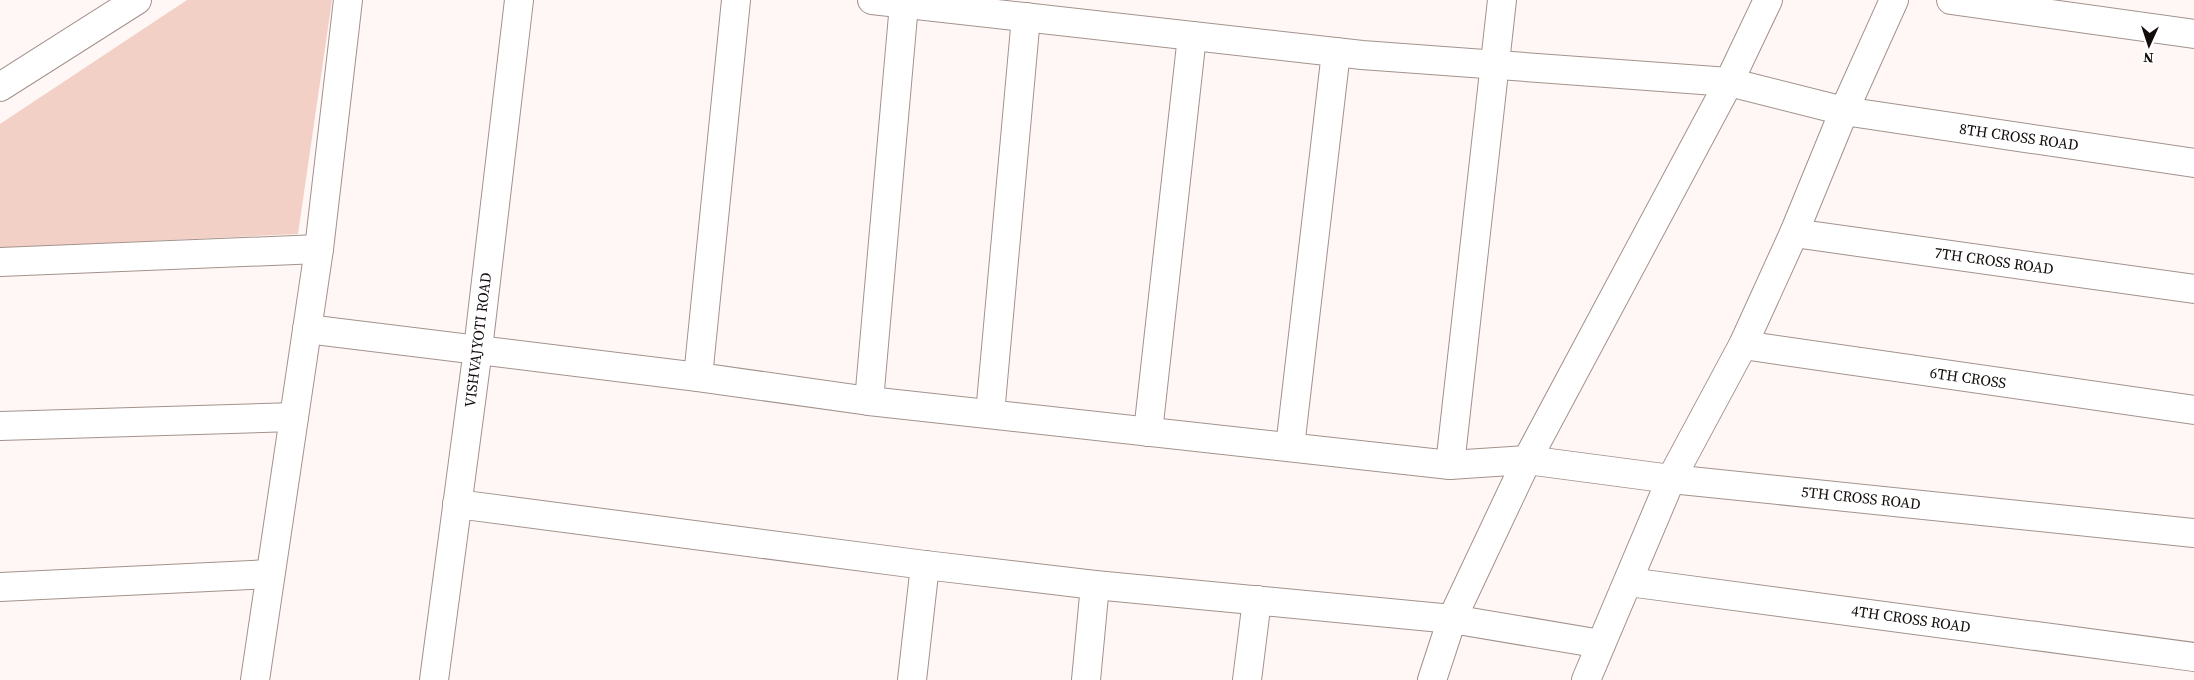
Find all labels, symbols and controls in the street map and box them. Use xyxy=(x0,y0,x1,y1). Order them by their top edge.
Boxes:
north arrow xyxy=(2124,20,2174,70)
text: N xyxy=(2143,48,2154,68)
street label: 8TH CROSS ROAD xyxy=(1958,118,2080,155)
street label: 7TH CROSS ROAD xyxy=(1933,242,2055,279)
street label: VISHVAJYOTI ROAD xyxy=(459,271,496,409)
street label: 6TH CROSS xyxy=(1929,362,2008,393)
street label: 5TH CROSS ROAD xyxy=(1800,481,1922,514)
street label: 4TH CROSS ROAD xyxy=(1850,600,1972,637)

